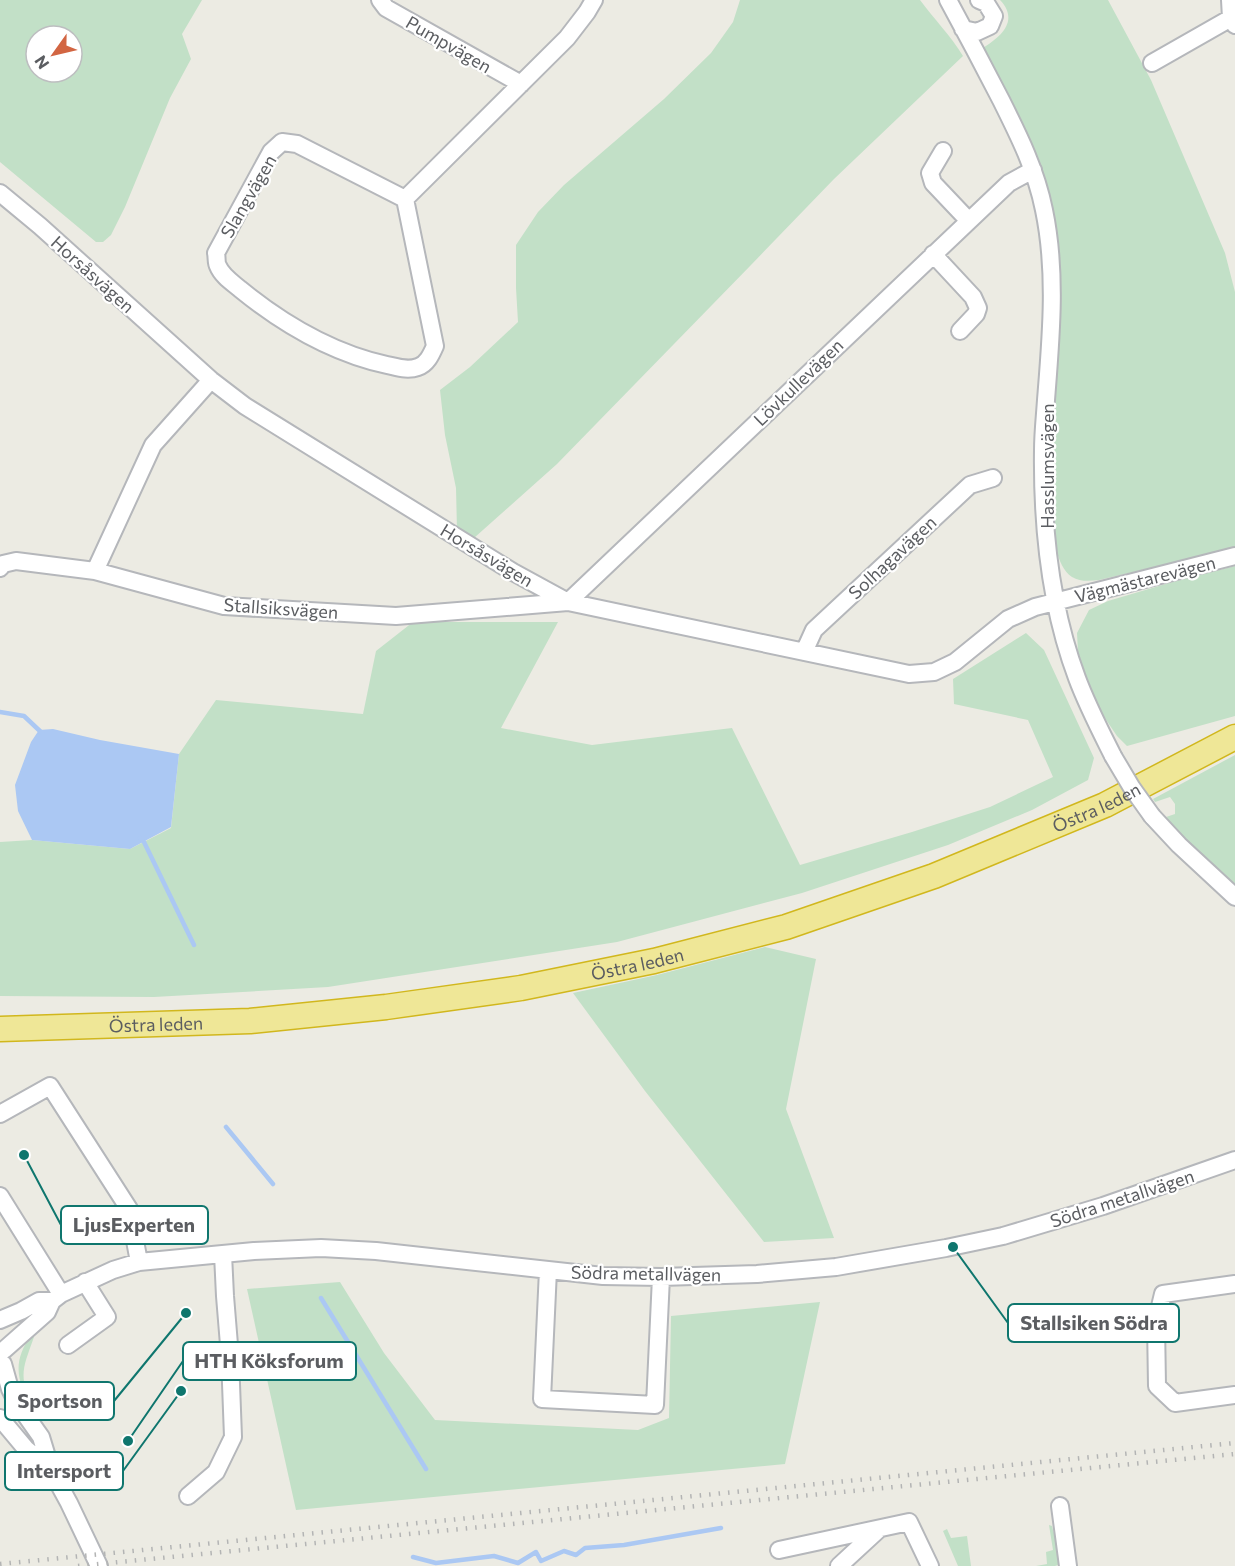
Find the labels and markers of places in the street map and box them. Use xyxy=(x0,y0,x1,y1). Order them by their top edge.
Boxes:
callout: LjusExperten xyxy=(61,1206,208,1244)
callout: Stallsiken Södra xyxy=(1008,1304,1179,1342)
callout: HTH Köksforum xyxy=(183,1342,356,1380)
callout: Sportson xyxy=(5,1382,114,1420)
callout: Intersport xyxy=(5,1452,123,1490)

